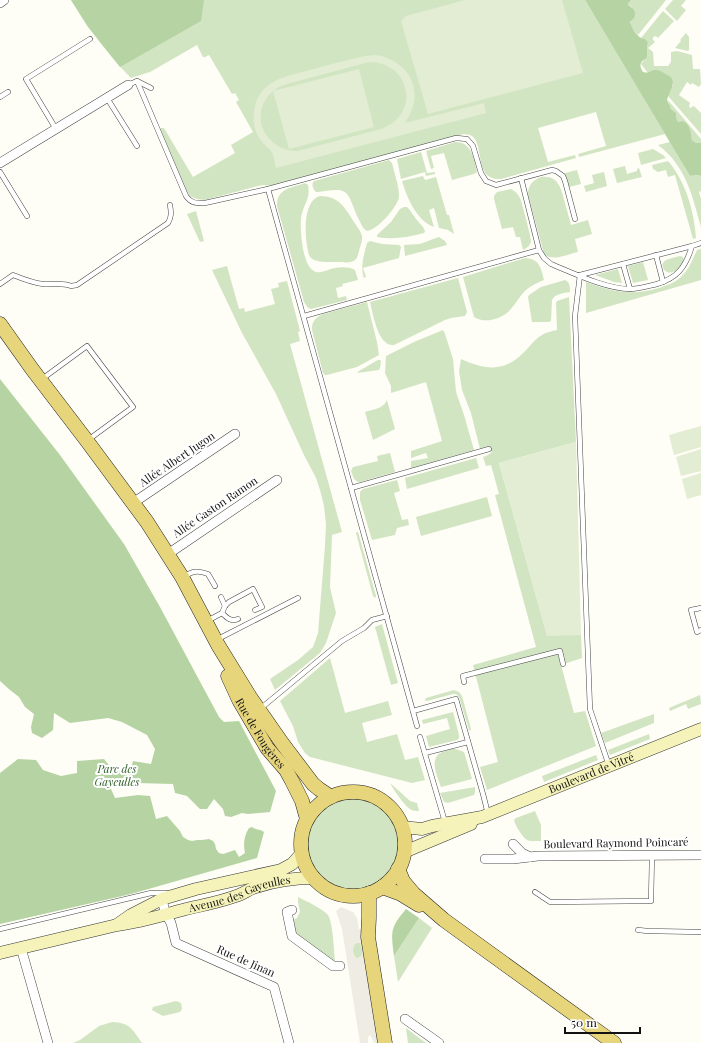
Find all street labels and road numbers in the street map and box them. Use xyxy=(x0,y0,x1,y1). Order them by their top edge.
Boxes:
street label: Allée Albert Jugon xyxy=(135,428,218,490)
street label: Allée Gaston Ramon xyxy=(169,472,260,541)
street label: Rue de Fougères xyxy=(232,695,289,771)
street label: Boulevard de Vitré xyxy=(546,749,636,797)
street label: Boulevard Raymond Poincaré xyxy=(543,834,689,851)
street label: Avenue des Gayeulles xyxy=(186,872,291,915)
street label: Rue de Jinan xyxy=(215,941,278,980)

